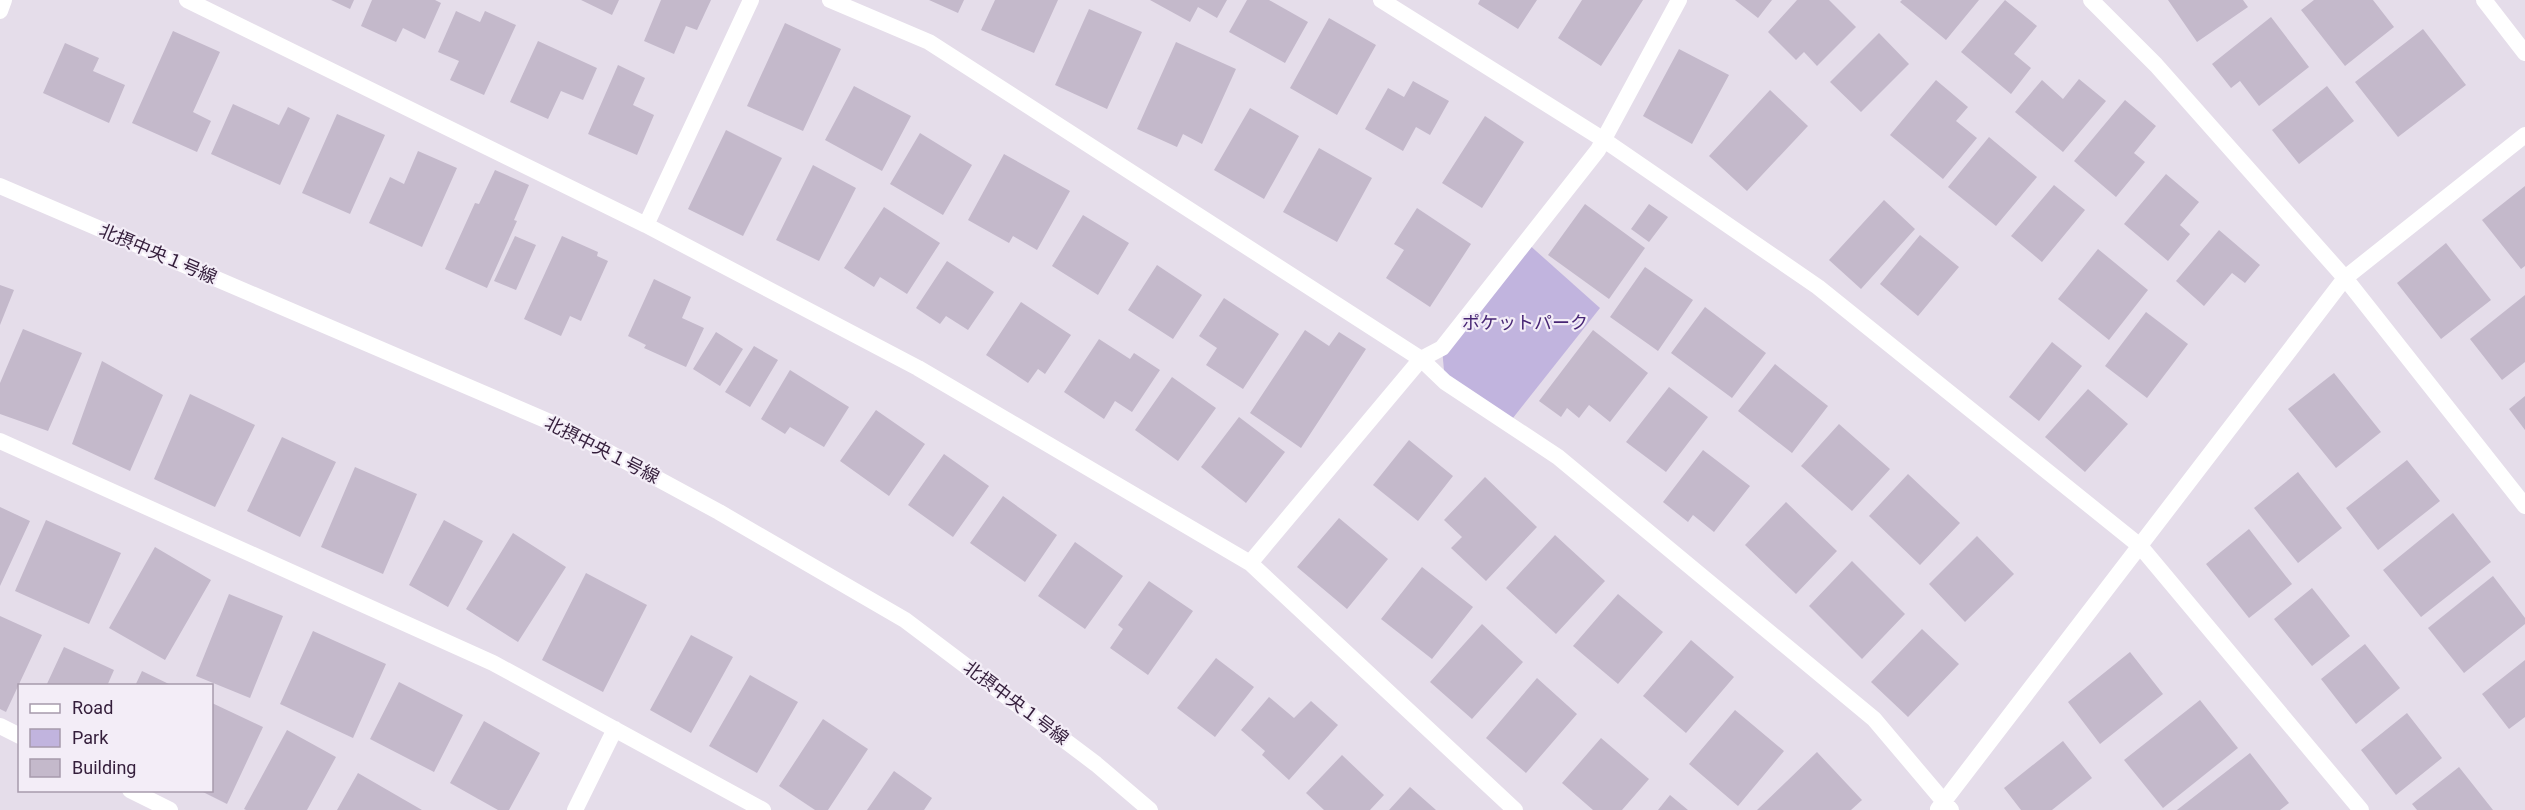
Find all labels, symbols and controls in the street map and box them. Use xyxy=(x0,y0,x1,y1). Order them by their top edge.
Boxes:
street label: 北摂中央１号線 xyxy=(96,219,220,288)
park label: ポケットパーク xyxy=(1462,312,1588,333)
street label: 北摂中央１号線 xyxy=(541,412,663,488)
street label: 北摂中央１号線 xyxy=(960,656,1073,749)
legend xyxy=(18,684,213,792)
text: Road xyxy=(72,697,113,718)
text: Park xyxy=(72,727,109,748)
text: Building xyxy=(72,757,136,778)

